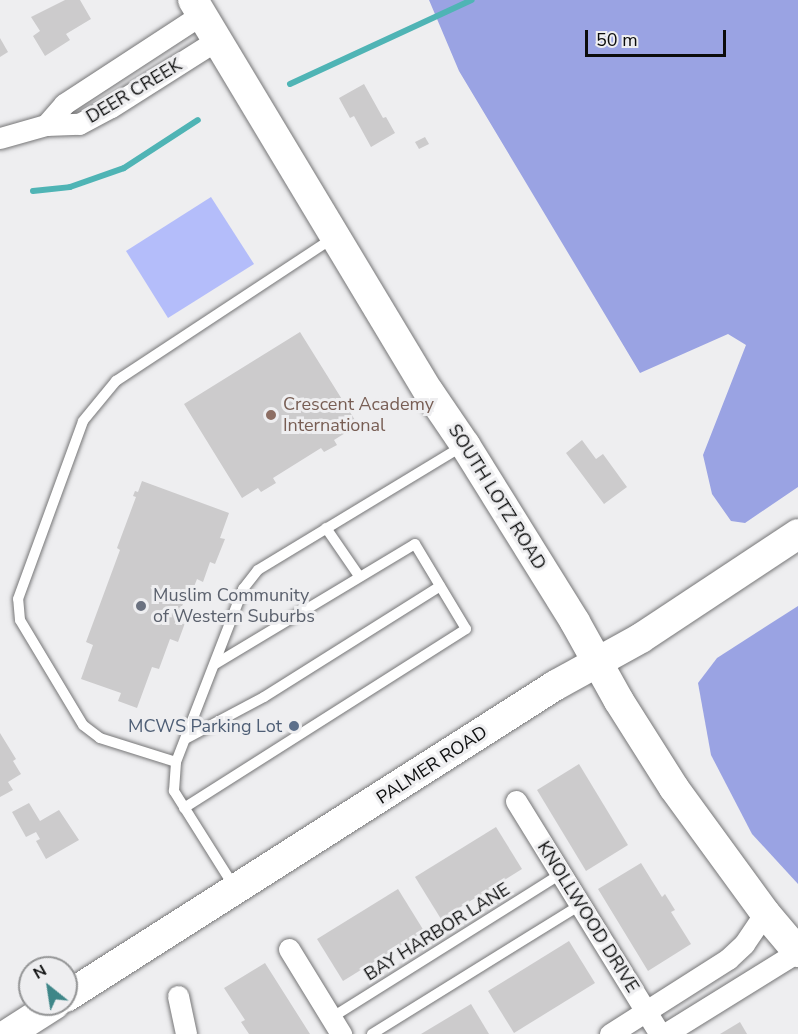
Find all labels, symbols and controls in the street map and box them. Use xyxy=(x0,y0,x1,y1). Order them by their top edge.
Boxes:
scale bar xyxy=(588,18,729,56)
text: 50 m xyxy=(596,28,638,52)
street label: DEER CREEK xyxy=(82,54,186,128)
place label: Crescent Academy International xyxy=(283,394,434,436)
marker: Crescent Academy International xyxy=(264,408,278,422)
street label: SOUTH LOTZ ROAD xyxy=(444,420,550,574)
place label: Muslim Community of Western Suburbs xyxy=(153,585,315,628)
marker: Muslim Community of Western Suburbs xyxy=(134,599,148,613)
place label: MCWS Parking Lot xyxy=(128,715,282,737)
marker: MCWS Parking Lot xyxy=(287,719,301,733)
street label: PALMER ROAD xyxy=(373,721,491,809)
street label: KNOLLWOOD DRIVE xyxy=(533,837,643,997)
street label: BAY HARBOR LANE xyxy=(360,879,514,985)
north arrow xyxy=(18,956,78,1016)
text: N xyxy=(29,960,51,985)

